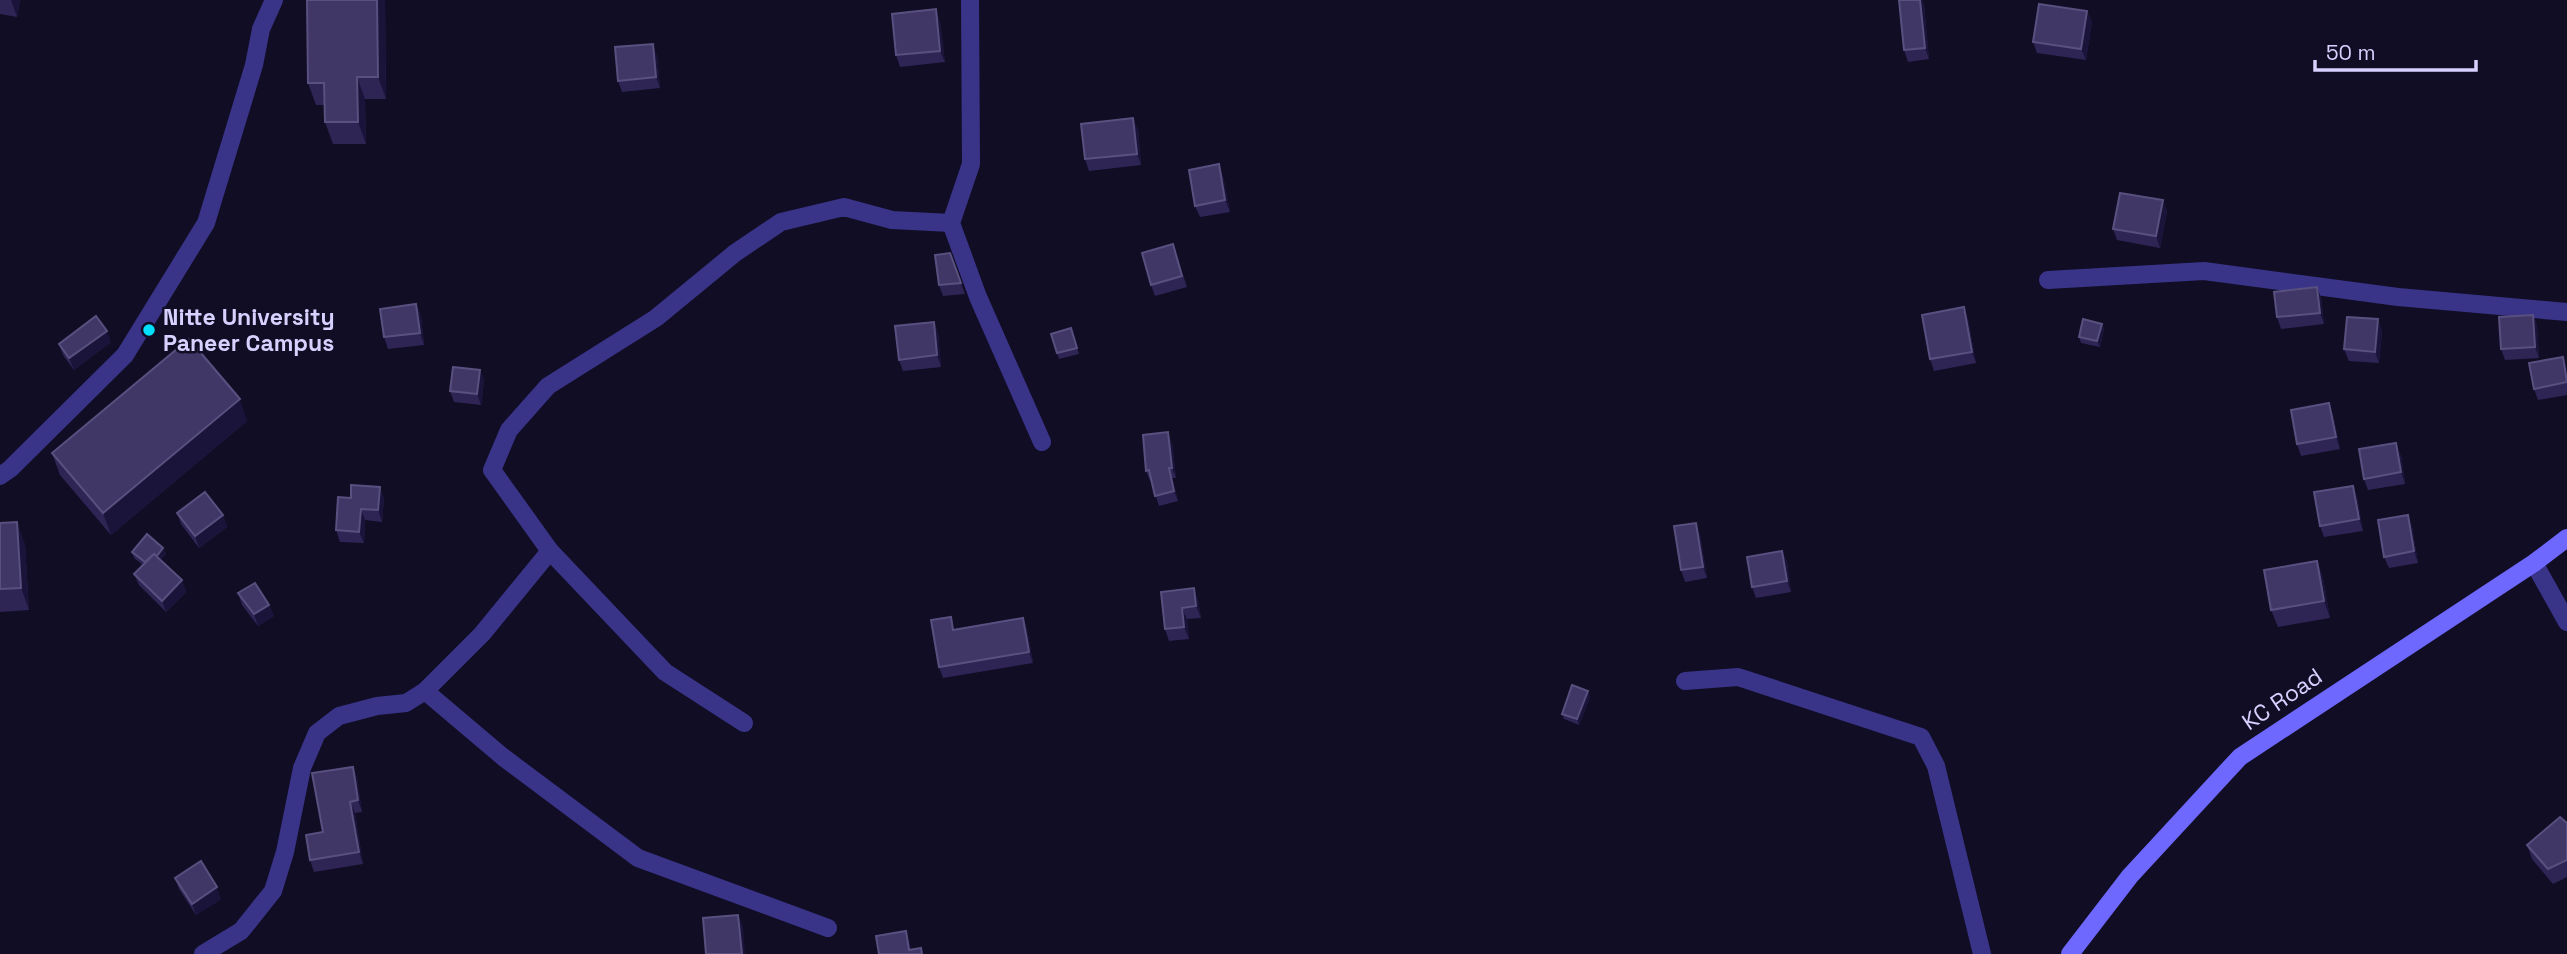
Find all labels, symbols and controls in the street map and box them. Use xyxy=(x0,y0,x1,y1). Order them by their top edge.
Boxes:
scale bar xyxy=(2315,28,2476,72)
text: 50 m xyxy=(2326,39,2376,66)
place label: Nitte University Paneer Campus xyxy=(163,302,335,358)
marker: Nitte University Paneer Campus xyxy=(141,322,157,338)
street label: KC Road xyxy=(2236,661,2328,737)

